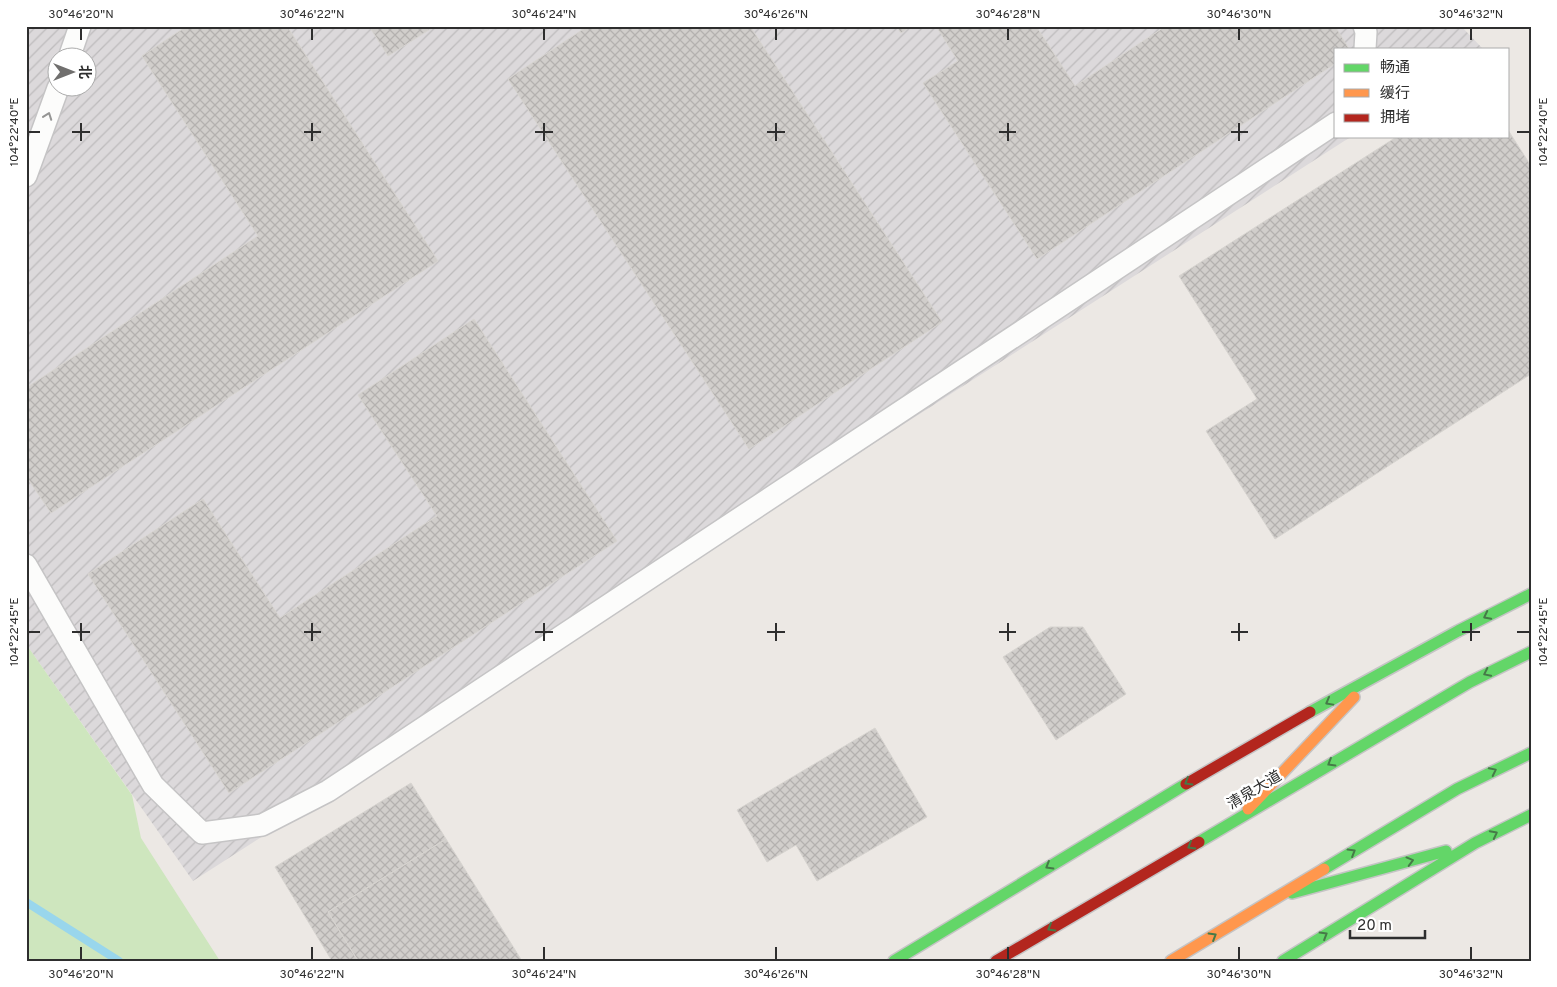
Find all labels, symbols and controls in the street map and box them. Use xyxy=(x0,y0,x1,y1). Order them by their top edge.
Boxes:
text: 30°46'20"N xyxy=(48,7,114,23)
text: 30°46'22"N xyxy=(280,7,344,23)
text: 30°46'24"N xyxy=(512,7,576,23)
text: 30°46'26"N xyxy=(744,7,808,23)
text: 30°46'28"N xyxy=(976,7,1040,23)
text: 30°46'30"N xyxy=(1206,7,1272,23)
text: 30°46'32"N xyxy=(1439,7,1503,23)
north arrow xyxy=(48,48,98,98)
legend xyxy=(1334,48,1510,138)
text: 畅通 xyxy=(1380,59,1410,78)
text: 北 xyxy=(75,65,92,79)
text: 缓行 xyxy=(1380,85,1410,104)
text: 104°22'40"E xyxy=(7,98,23,166)
text: 104°22'40"E xyxy=(1536,98,1552,166)
text: 拥堵 xyxy=(1380,109,1410,128)
one-way arrow xyxy=(42,112,52,120)
text: 104°22'45"E xyxy=(7,598,23,666)
text: 104°22'45"E xyxy=(1536,598,1552,666)
one-way arrow xyxy=(1483,610,1492,620)
one-way arrow xyxy=(1483,667,1492,677)
one-way arrow xyxy=(1325,696,1334,706)
one-way arrow xyxy=(1328,757,1337,767)
street label: 清泉大道 xyxy=(1224,767,1286,815)
one-way arrow xyxy=(1488,767,1497,777)
one-way arrow xyxy=(1184,776,1193,786)
one-way arrow xyxy=(1488,830,1497,840)
one-way arrow xyxy=(1188,840,1197,850)
one-way arrow xyxy=(1346,848,1355,858)
one-way arrow xyxy=(1405,856,1414,867)
one-way arrow xyxy=(1045,860,1054,870)
scale bar xyxy=(1350,907,1424,939)
text: 20 m xyxy=(1357,917,1392,936)
one-way arrow xyxy=(1048,922,1057,932)
one-way arrow xyxy=(1207,932,1216,942)
one-way arrow xyxy=(1319,932,1328,942)
text: 30°46'20"N xyxy=(48,967,114,983)
text: 30°46'22"N xyxy=(280,967,344,983)
text: 30°46'24"N xyxy=(512,967,576,983)
text: 30°46'26"N xyxy=(744,967,808,983)
text: 30°46'28"N xyxy=(976,967,1040,983)
text: 30°46'30"N xyxy=(1206,967,1272,983)
text: 30°46'32"N xyxy=(1439,967,1503,983)

